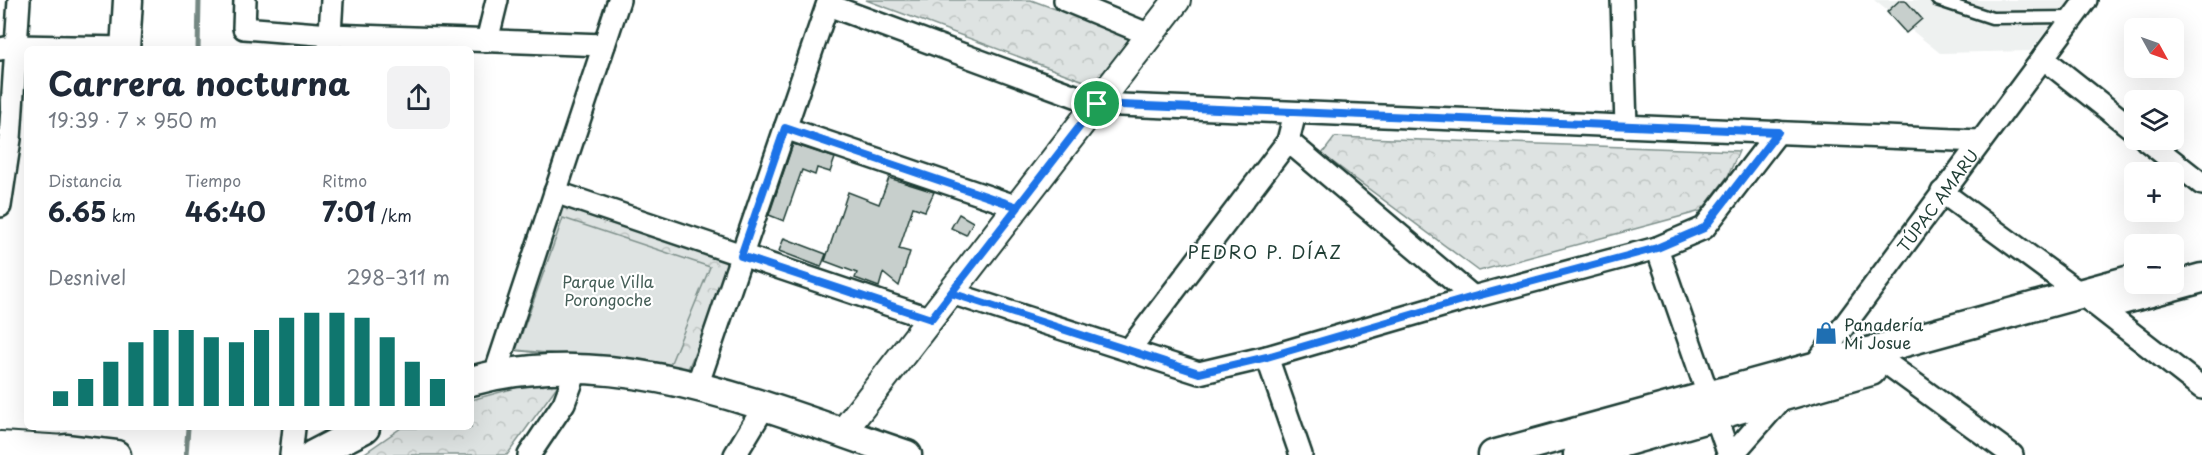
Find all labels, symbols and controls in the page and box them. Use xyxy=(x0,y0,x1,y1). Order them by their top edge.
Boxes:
north arrow xyxy=(2124,18,2184,78)
map controls xyxy=(2124,18,2184,294)
text: Carrera nocturna xyxy=(48,57,350,107)
button: share xyxy=(387,66,450,129)
pin xyxy=(1071,78,1122,129)
icon: arrive xyxy=(1080,87,1113,120)
button: layers xyxy=(2124,90,2184,150)
text: 19:39 · 7 × 950 m xyxy=(48,105,217,135)
street label: TÚPAC AMARU xyxy=(1891,144,1983,257)
button: + xyxy=(2124,162,2184,222)
text: Distancia xyxy=(48,168,122,192)
text: Tiempo xyxy=(185,168,241,192)
text: Ritmo xyxy=(322,168,367,192)
text: 6.65 xyxy=(48,192,107,231)
text: 46:40 xyxy=(185,192,266,231)
text: 7:01 xyxy=(322,192,376,231)
text: km xyxy=(107,203,136,227)
text: /km xyxy=(376,203,412,227)
button: − xyxy=(2124,234,2184,294)
district label: PEDRO P. DÍAZ xyxy=(1187,238,1343,265)
text: Desnivel xyxy=(48,262,126,292)
text: 298–311 m xyxy=(347,262,450,292)
park label: Parque Villa Porongoche xyxy=(562,269,654,311)
place label: Panadería Mi Josue xyxy=(1844,312,1923,354)
shop icon: Panadería Mi Josue xyxy=(1813,320,1839,346)

